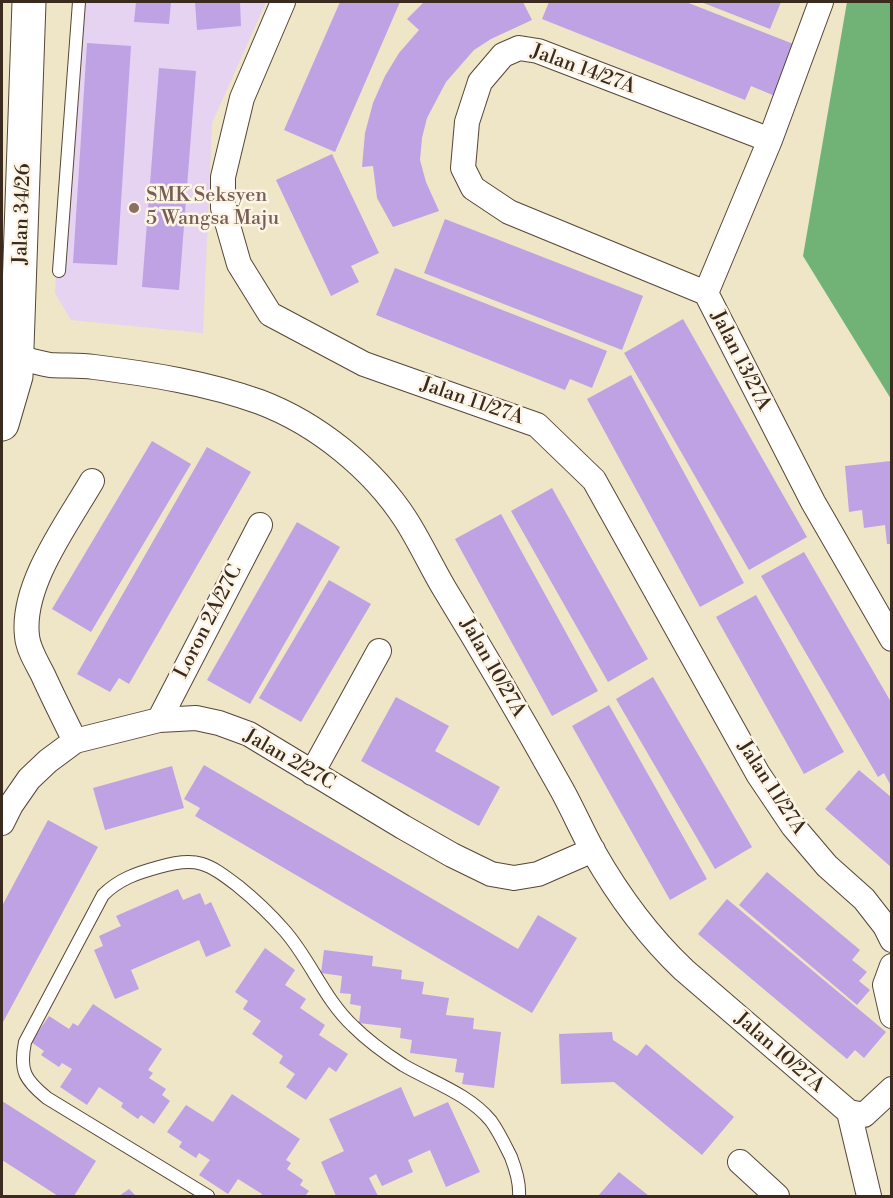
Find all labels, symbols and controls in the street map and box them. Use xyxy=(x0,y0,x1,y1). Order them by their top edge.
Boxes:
street label: Jalan 14/27A xyxy=(528,40,638,100)
street label: Jalan 34/26 xyxy=(9,163,37,265)
place label: SMK Seksyen 5 Wangsa Maju xyxy=(146,184,279,231)
marker: SMK Seksyen 5 Wangsa Maju xyxy=(127,201,141,215)
street label: Jalan 13/27A xyxy=(705,307,775,415)
street label: Jalan 11/27A xyxy=(417,373,527,431)
street label: Loron 2A/27C xyxy=(170,561,248,683)
street label: Jalan 10/27A xyxy=(454,614,530,722)
street label: Jalan 2/27C xyxy=(239,724,339,796)
street label: Jalan 11/27A xyxy=(732,736,810,840)
street label: Jalan 10/27A xyxy=(729,1008,829,1098)

